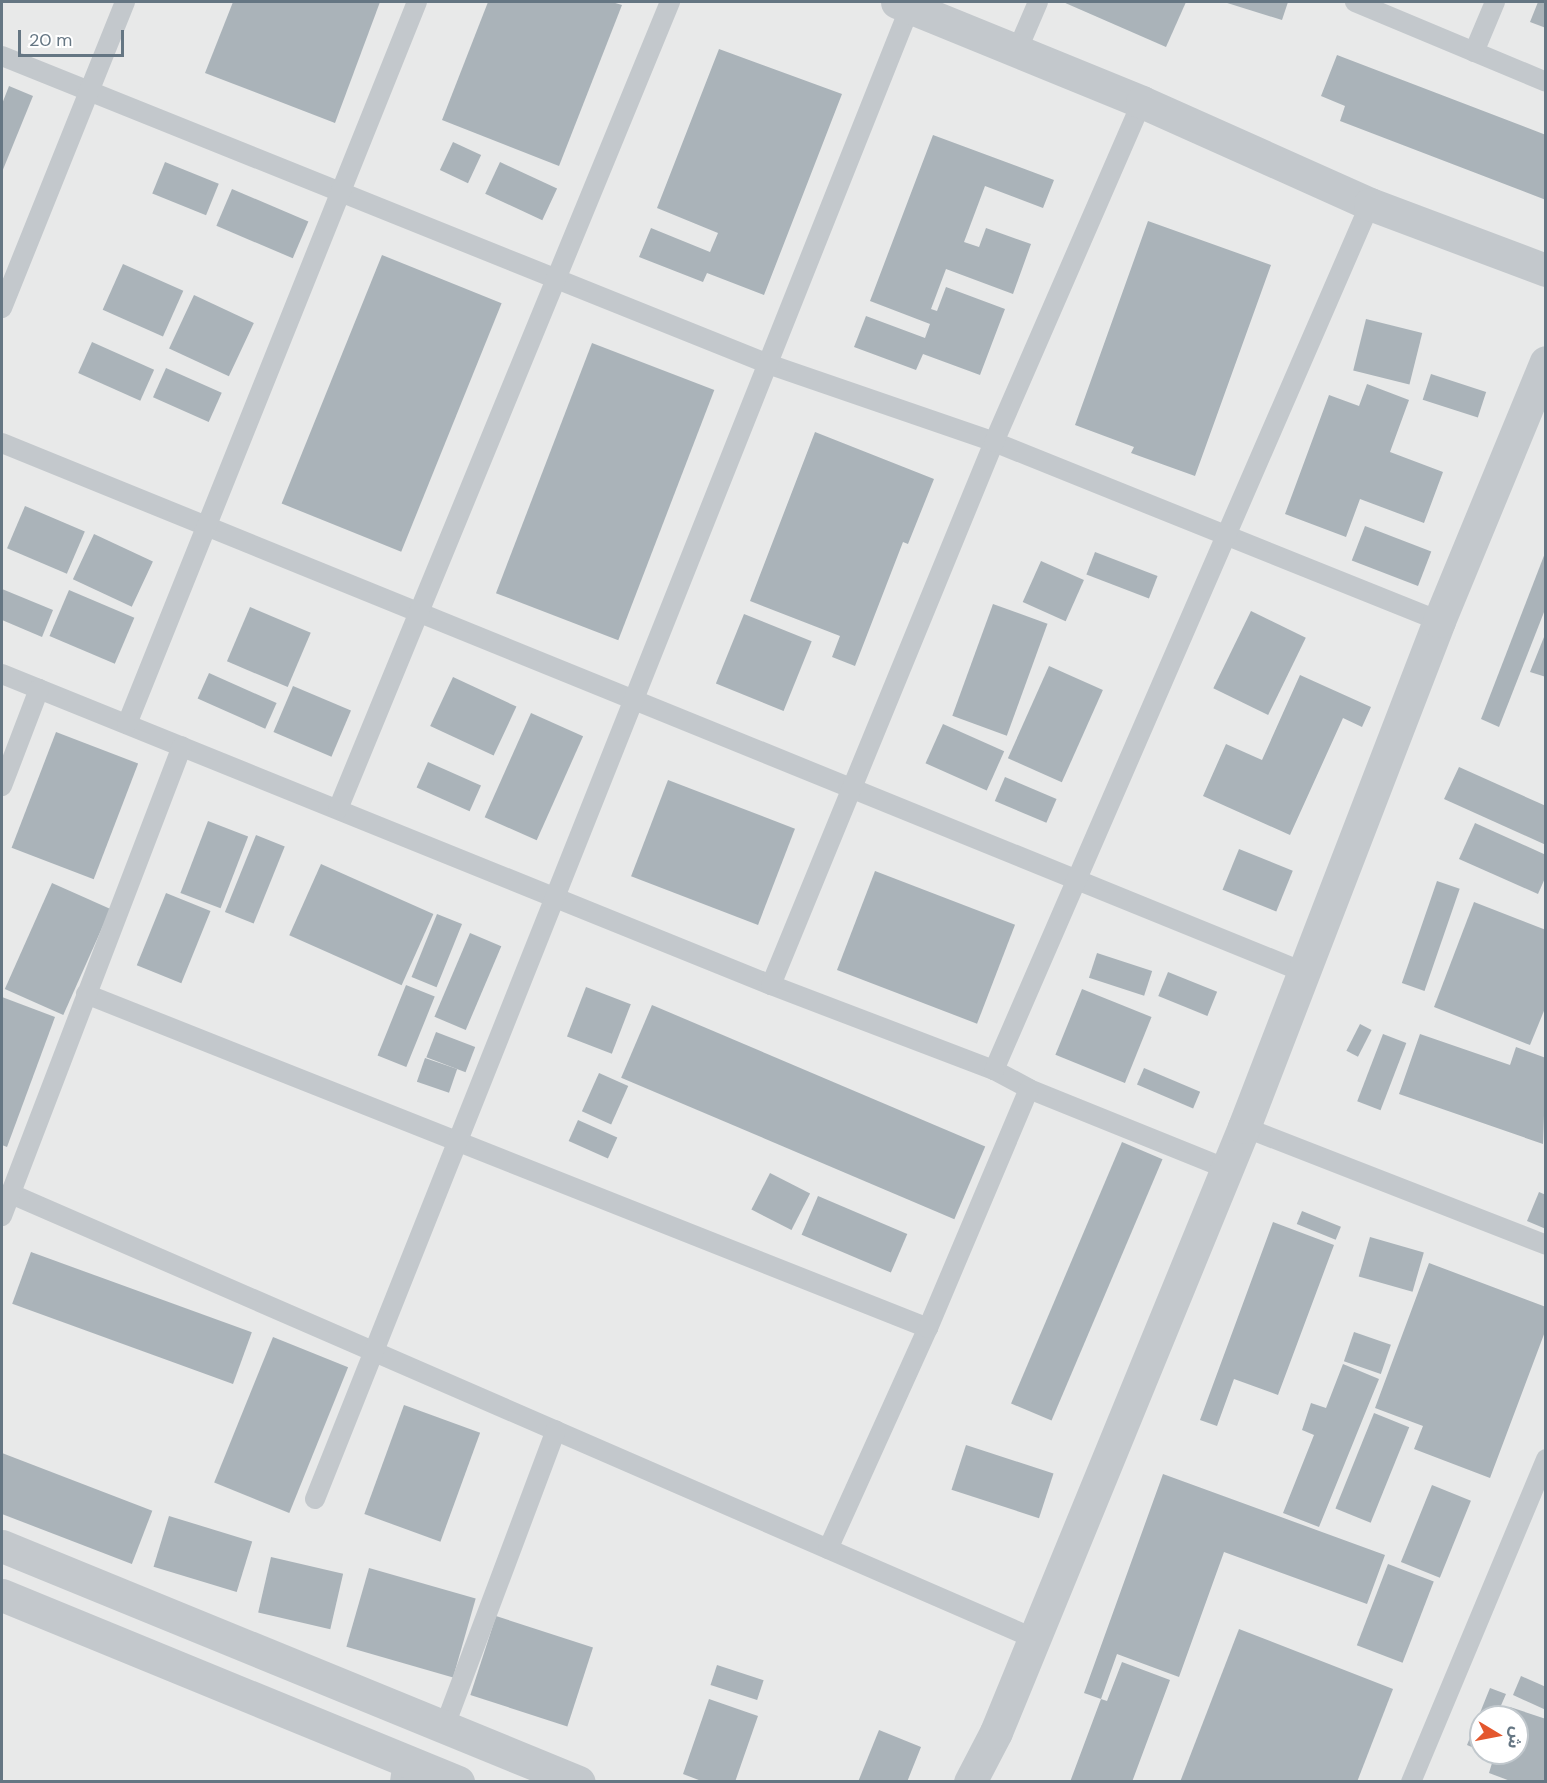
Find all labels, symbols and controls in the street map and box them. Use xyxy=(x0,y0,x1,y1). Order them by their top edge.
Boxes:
scale bar xyxy=(21,18,128,56)
text: 20 m xyxy=(29,28,72,52)
north arrow xyxy=(1469,1705,1529,1765)
text: ش xyxy=(1503,1725,1527,1750)

